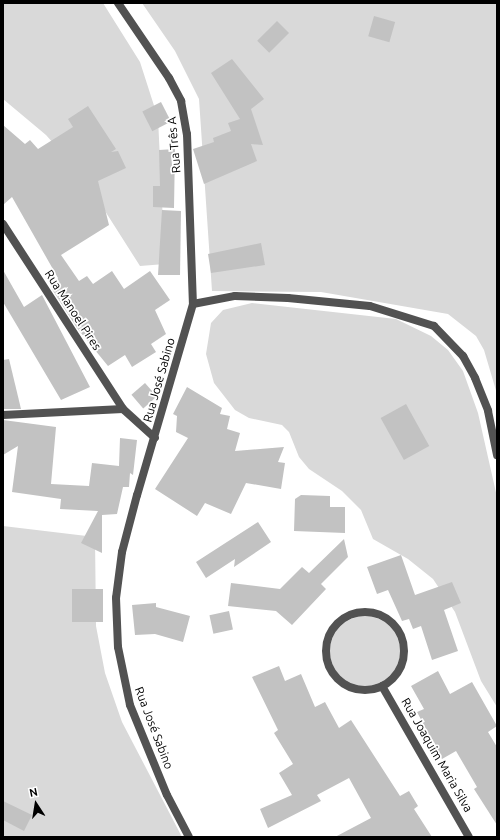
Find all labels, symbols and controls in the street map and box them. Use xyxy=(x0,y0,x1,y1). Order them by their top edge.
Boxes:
street label: Rua Três A xyxy=(164,116,184,174)
street label: Rua Manoel Pires xyxy=(42,267,104,353)
street label: Rua José Sabino xyxy=(140,336,178,424)
street label: Rua José Sabino xyxy=(132,685,176,771)
street label: Rua Joaquim Maria Silva xyxy=(398,695,476,815)
north arrow xyxy=(16,784,56,824)
text: N xyxy=(28,786,39,799)

